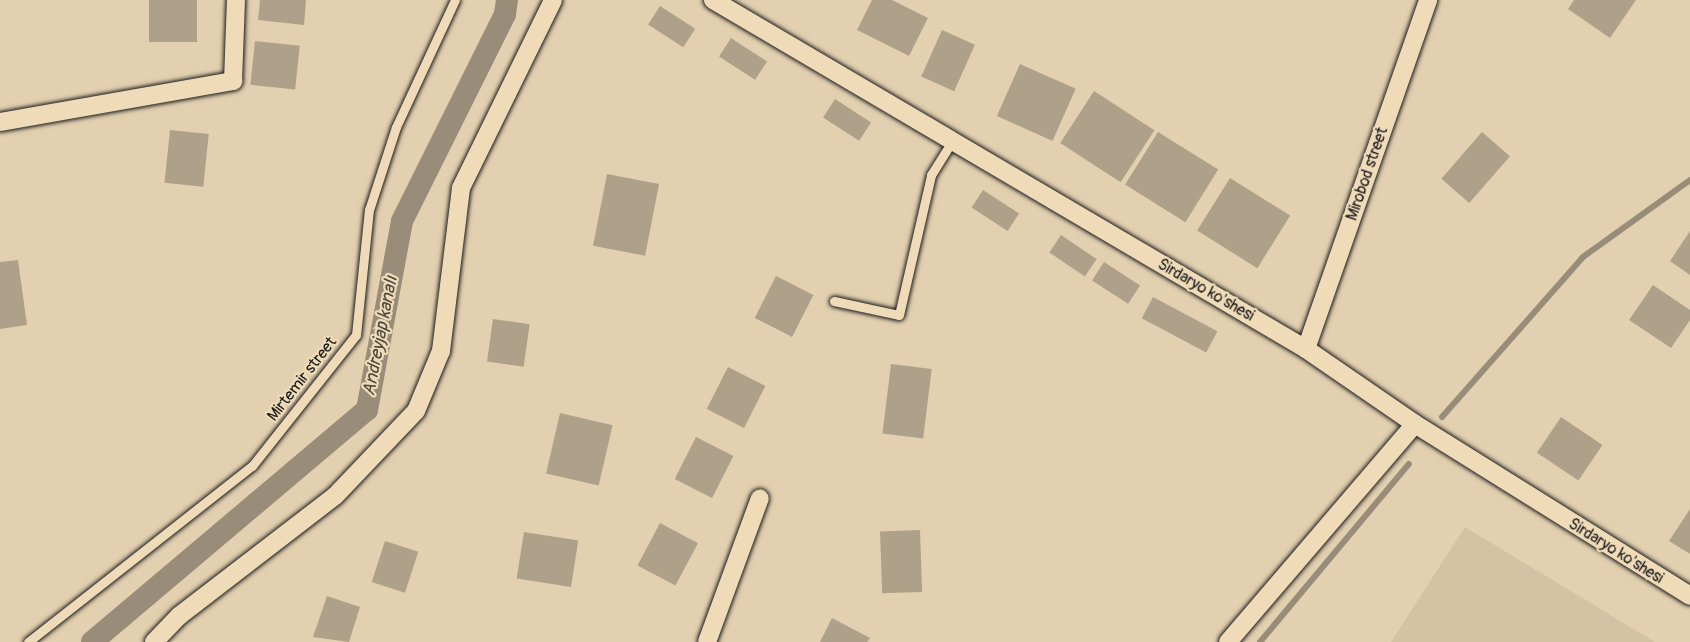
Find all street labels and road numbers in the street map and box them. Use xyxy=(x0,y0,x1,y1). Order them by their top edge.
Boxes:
street label: Mirobod street xyxy=(1342,125,1392,223)
street label: Sirdaryo ko'shesi xyxy=(1154,255,1258,325)
street label: Mirtemir street xyxy=(263,333,341,425)
street label: Sirdaryo ko'shesi xyxy=(1565,514,1667,588)

